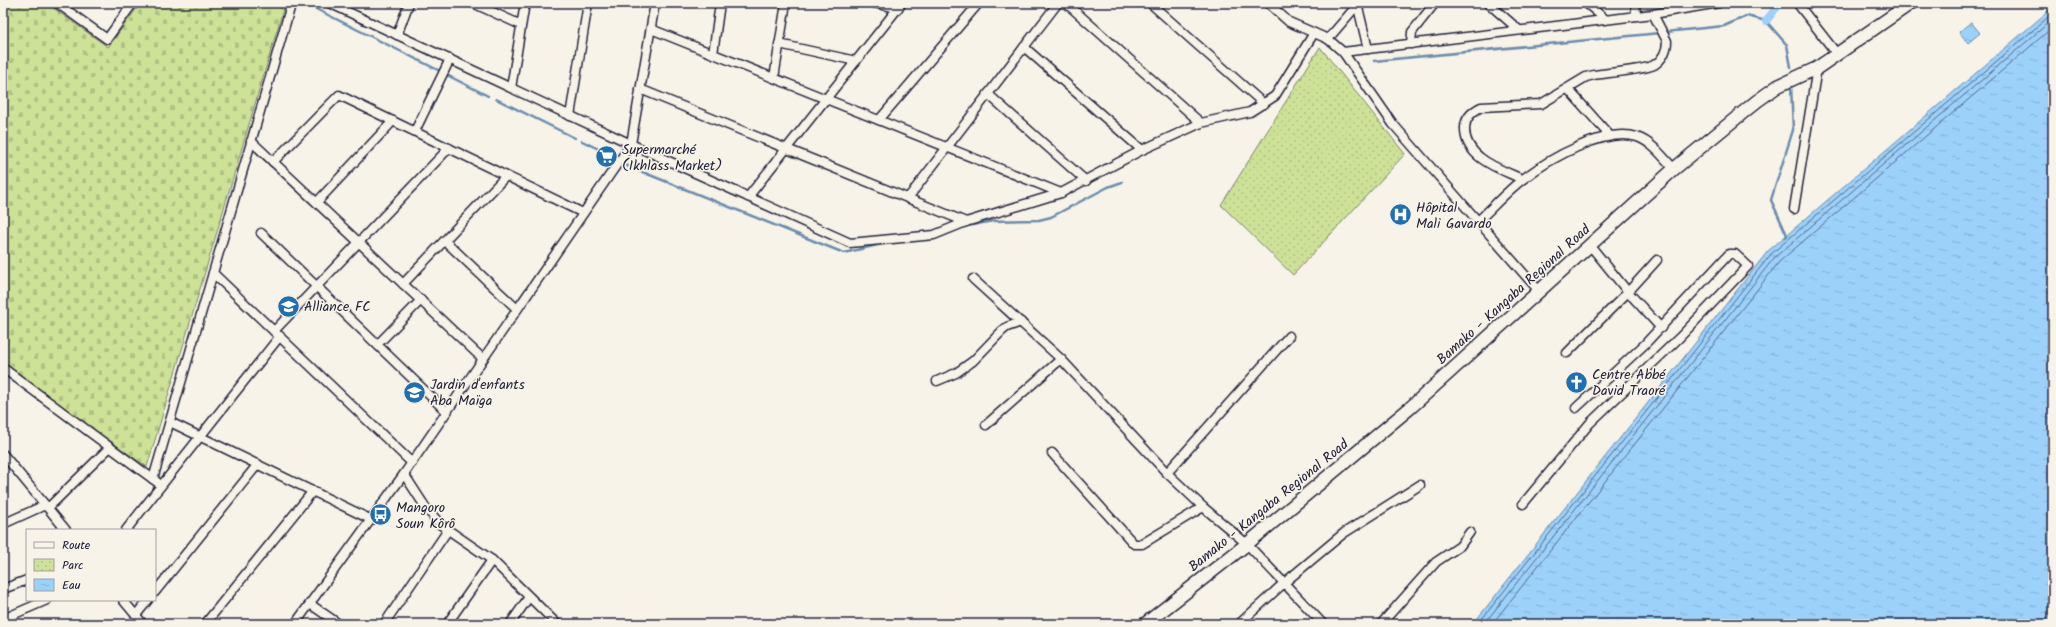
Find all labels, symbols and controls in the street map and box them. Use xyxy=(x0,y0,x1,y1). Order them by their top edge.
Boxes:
place label: Supermarché (Ikhlass Market) xyxy=(622,139,722,177)
supermarket icon: Supermarché (Ikhlass Market) xyxy=(593,144,619,170)
place label: Hôpital Mali Gavardo xyxy=(1416,197,1492,235)
hospital icon: Hôpital Mali Gavardo xyxy=(1387,202,1413,228)
street label: Bamako - Kangaba Regional Road xyxy=(1432,219,1596,370)
school or university icon: Alliance FC xyxy=(276,293,302,319)
place label: Alliance FC xyxy=(304,296,371,318)
place label: Centre Abbé David Traoré xyxy=(1592,364,1666,402)
church icon: Centre Abbé David Traoré xyxy=(1564,369,1590,395)
place label: Jardin d'enfants Aba Maïga xyxy=(430,374,525,412)
school or university icon: Jardin d'enfants Aba Maïga xyxy=(402,379,428,405)
street label: Bamako - Kangaba Regional Road xyxy=(1184,433,1354,577)
place label: Mangoro Soun Kôrô xyxy=(396,497,456,535)
bus stop icon: Mangoro Soun Kôrô xyxy=(367,502,393,528)
legend xyxy=(26,529,156,601)
text: Route xyxy=(62,536,91,555)
text: Parc xyxy=(62,556,83,575)
text: Eau xyxy=(62,576,81,595)

